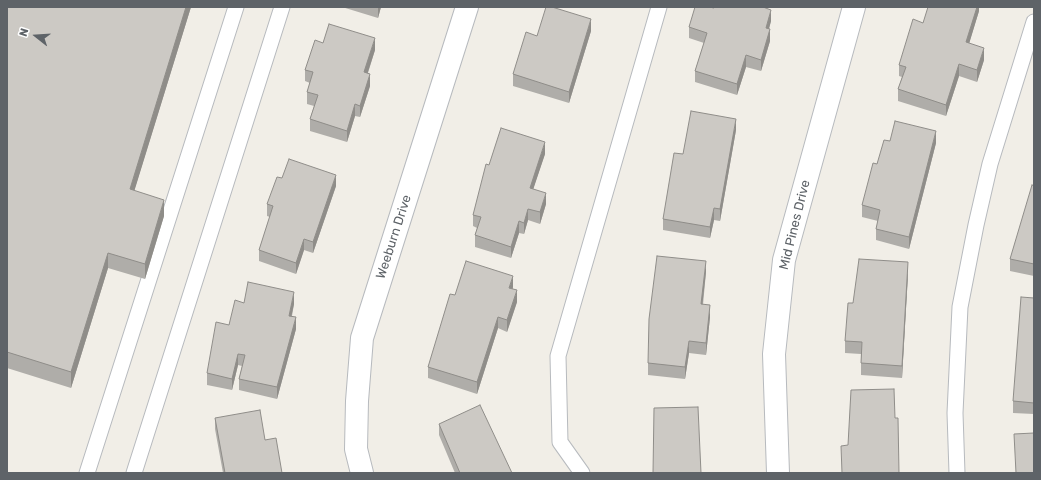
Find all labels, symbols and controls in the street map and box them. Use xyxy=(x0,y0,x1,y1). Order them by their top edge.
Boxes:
north arrow xyxy=(16,16,56,56)
text: N xyxy=(17,27,31,38)
street label: Mid Pines Drive xyxy=(776,178,814,272)
street label: Weeburn Drive xyxy=(373,193,415,281)

